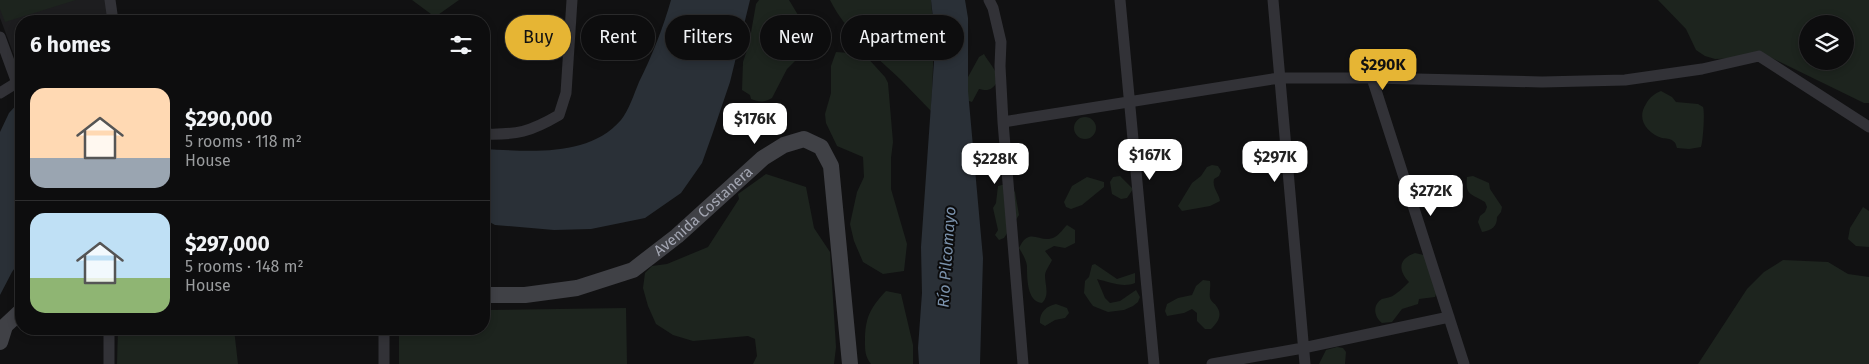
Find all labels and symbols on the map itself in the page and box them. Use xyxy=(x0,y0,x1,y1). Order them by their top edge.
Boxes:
pin: $290K xyxy=(1348,48,1418,91)
pin: $176K xyxy=(720,102,790,145)
pin: $167K xyxy=(1115,138,1185,181)
pin: $297K xyxy=(1240,140,1310,183)
pin: $228K xyxy=(960,142,1030,185)
street label: Avenida Costanera xyxy=(650,163,756,260)
pin: $272K xyxy=(1396,174,1466,217)
water label: Río Pilcomayo xyxy=(933,206,960,308)

